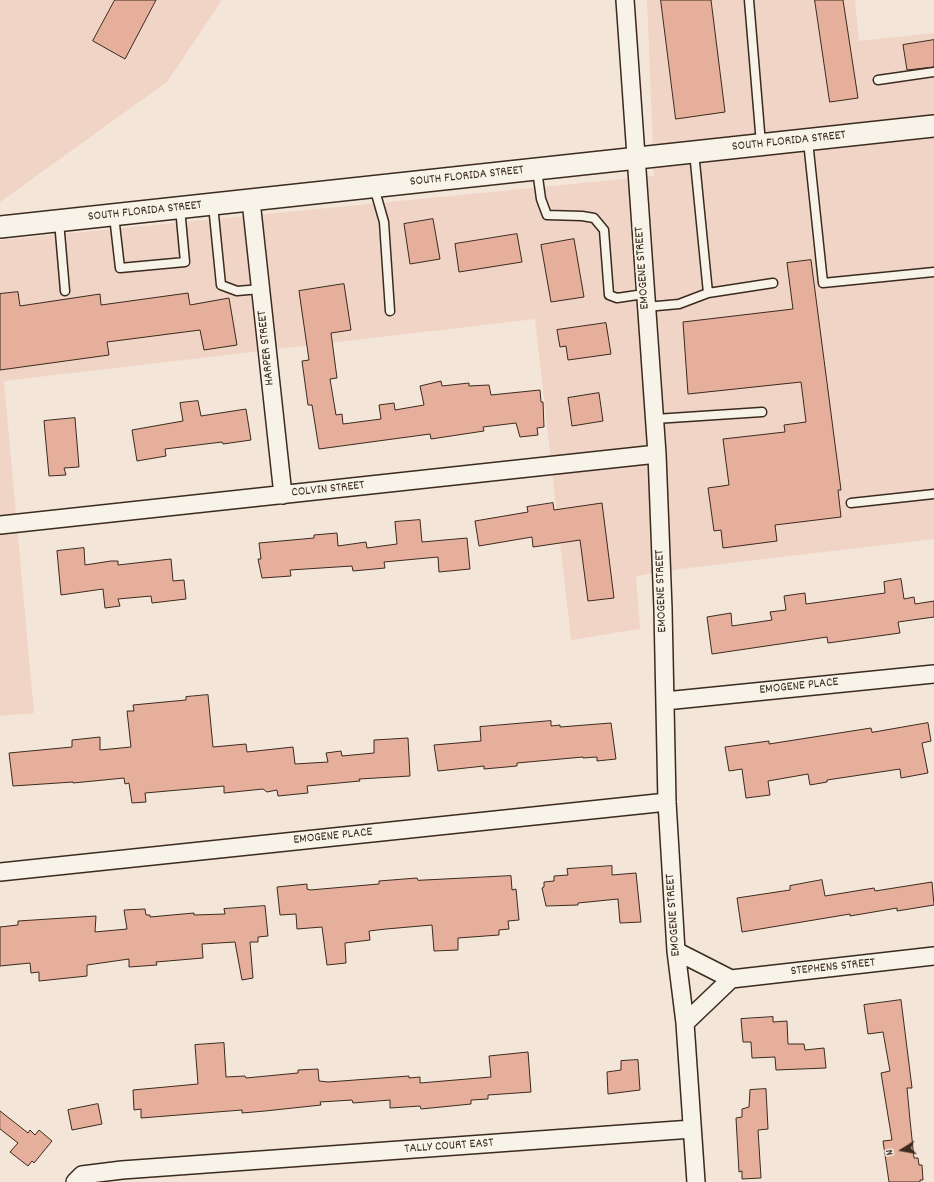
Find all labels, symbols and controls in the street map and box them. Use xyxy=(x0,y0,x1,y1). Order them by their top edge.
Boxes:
street label: SOUTH FLORIDA STREET xyxy=(731,128,847,156)
street label: SOUTH FLORIDA STREET xyxy=(409,163,525,191)
street label: SOUTH FLORIDA STREET xyxy=(87,198,203,226)
street label: EMOGENE STREET xyxy=(632,226,654,310)
street label: HARPER STREET xyxy=(255,310,279,386)
street label: COLVIN STREET xyxy=(291,478,365,502)
street label: EMOGENE STREET xyxy=(653,549,671,633)
street label: EMOGENE PLACE xyxy=(759,675,839,699)
street label: EMOGENE PLACE xyxy=(293,825,373,849)
street label: EMOGENE STREET xyxy=(663,873,685,957)
street label: STEPHENS STREET xyxy=(790,956,876,980)
north arrow xyxy=(882,1130,922,1170)
street label: TALLY COURT EAST xyxy=(404,1136,494,1158)
text: N xyxy=(882,1148,899,1156)

